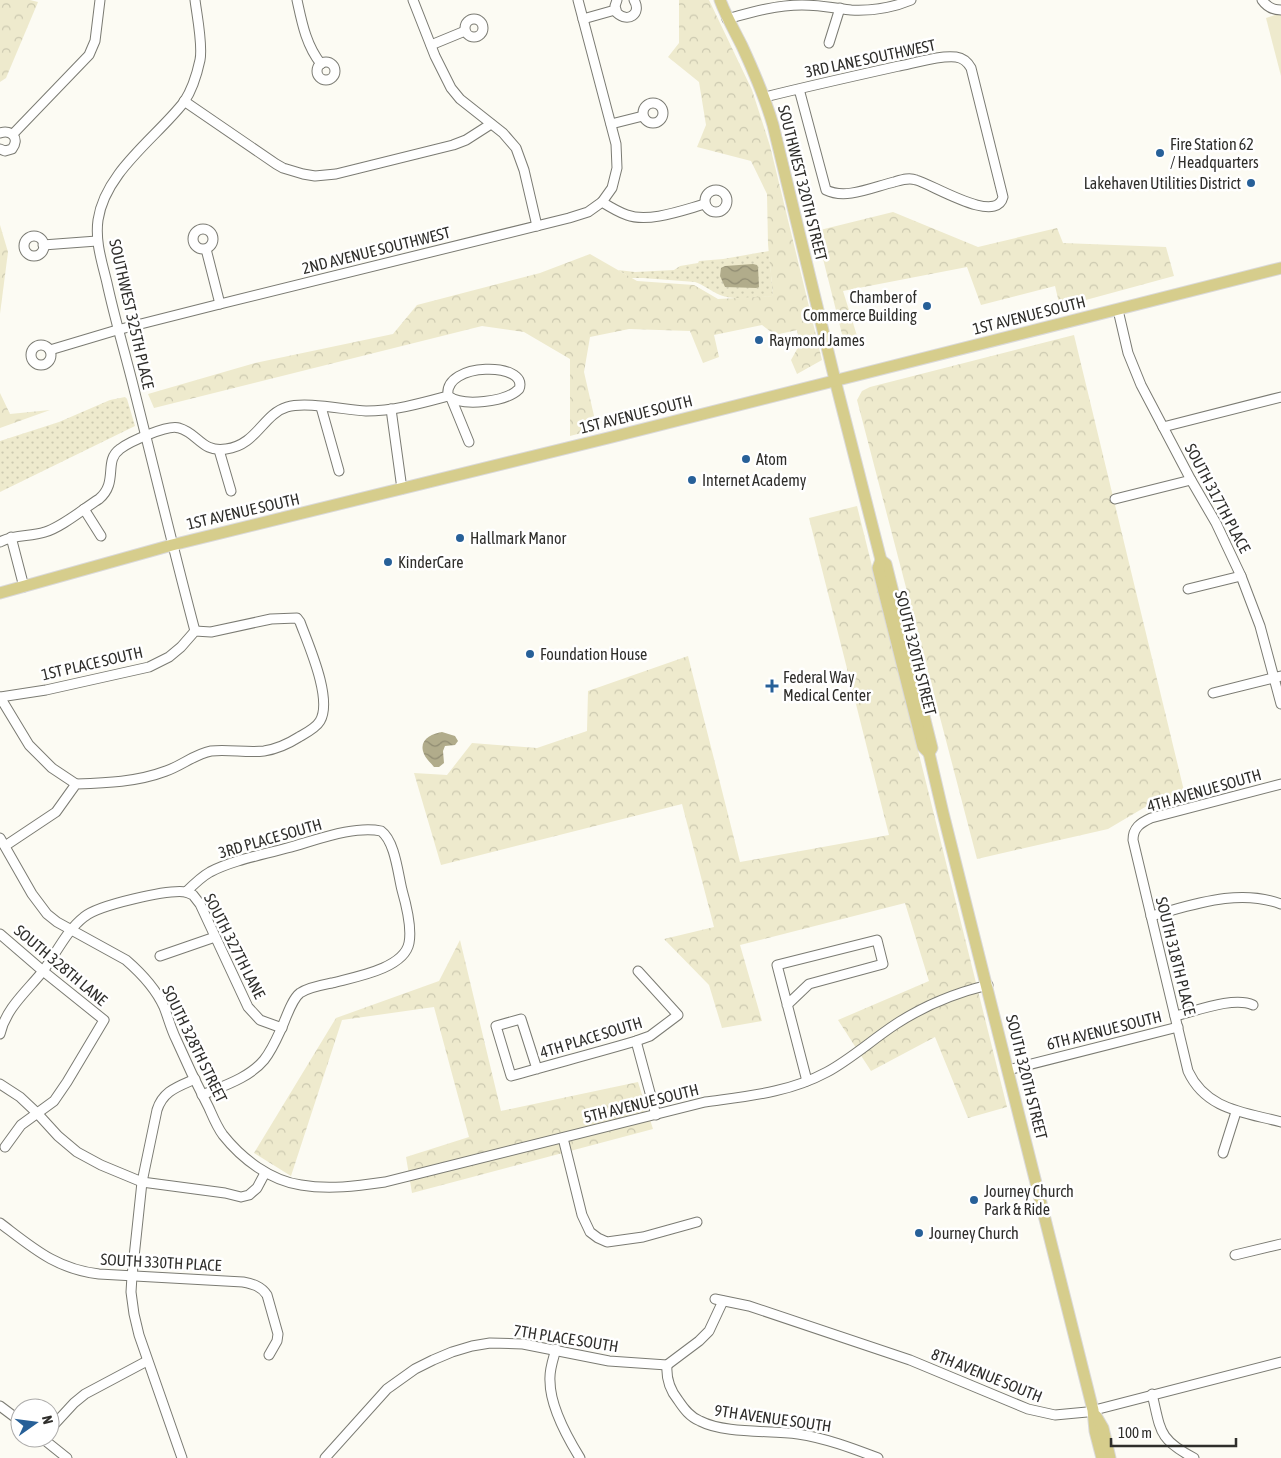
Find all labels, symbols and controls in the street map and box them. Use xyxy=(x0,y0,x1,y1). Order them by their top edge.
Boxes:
street label: 3RD LANE SOUTHWEST xyxy=(803,35,937,81)
street label: SOUTHWEST 320TH STREET xyxy=(775,103,831,263)
place label: Fire Station 62 / Headquarters xyxy=(1170,135,1259,172)
marker: Fire Station 62 / Headquarters xyxy=(1154,147,1166,159)
place label: Lakehaven Utilities District xyxy=(1084,174,1241,192)
marker: Lakehaven Utilities District xyxy=(1245,177,1257,189)
street label: 2ND AVENUE SOUTHWEST xyxy=(300,223,452,277)
street label: SOUTHWEST 325TH PLACE xyxy=(106,237,158,391)
place label: Chamber of Commerce Building xyxy=(803,288,918,325)
street label: 1ST AVENUE SOUTH xyxy=(971,292,1087,338)
marker: Chamber of Commerce Building xyxy=(921,300,933,312)
place label: Raymond James xyxy=(769,331,865,350)
marker: Raymond James xyxy=(753,334,765,346)
street label: 1ST AVENUE SOUTH xyxy=(578,391,694,437)
street label: SOUTH 317TH PLACE xyxy=(1182,440,1254,556)
place label: Atom xyxy=(756,450,787,468)
marker: Atom xyxy=(740,453,752,465)
place label: Internet Academy xyxy=(702,471,807,490)
marker: Internet Academy xyxy=(686,474,698,486)
street label: 1ST AVENUE SOUTH xyxy=(185,489,301,533)
place label: Hallmark Manor xyxy=(470,529,567,547)
marker: Hallmark Manor xyxy=(454,532,466,544)
place label: KinderCare xyxy=(398,553,463,571)
marker: KinderCare xyxy=(382,556,394,568)
street label: SOUTH 320TH STREET xyxy=(892,589,940,717)
street label: 1ST PLACE SOUTH xyxy=(40,643,144,683)
place label: Foundation House xyxy=(540,645,647,663)
marker: Foundation House xyxy=(524,648,536,660)
place label: Federal Way Medical Center xyxy=(783,668,871,704)
marker: Federal Way Medical Center xyxy=(765,679,779,693)
street label: 4TH AVENUE SOUTH xyxy=(1145,765,1263,815)
street label: 3RD PLACE SOUTH xyxy=(216,815,324,861)
street label: SOUTH 327TH LANE xyxy=(201,891,269,1002)
street label: SOUTH 318TH PLACE xyxy=(1153,895,1199,1017)
street label: SOUTH 328TH LANE xyxy=(11,921,111,1009)
street label: SOUTH 328TH STREET xyxy=(159,983,231,1105)
street label: 6TH AVENUE SOUTH xyxy=(1045,1007,1163,1053)
street label: 4TH PLACE SOUTH xyxy=(538,1013,644,1061)
street label: SOUTH 320TH STREET xyxy=(1003,1013,1051,1141)
street label: 5TH AVENUE SOUTH xyxy=(582,1080,700,1126)
place label: Journey Church Park & Ride xyxy=(984,1182,1074,1218)
marker: Journey Church Park & Ride xyxy=(968,1194,980,1206)
place label: Journey Church xyxy=(929,1224,1019,1243)
marker: Journey Church xyxy=(913,1227,925,1239)
street label: SOUTH 330TH PLACE xyxy=(100,1250,222,1274)
street label: 7TH PLACE SOUTH xyxy=(512,1321,620,1355)
street label: 8TH AVENUE SOUTH xyxy=(929,1345,1045,1405)
north arrow xyxy=(10,1398,60,1448)
street label: 9TH AVENUE SOUTH xyxy=(713,1401,833,1435)
text: N xyxy=(39,1414,56,1426)
scale bar xyxy=(1111,1416,1236,1448)
text: 100 m xyxy=(1118,1424,1152,1441)

